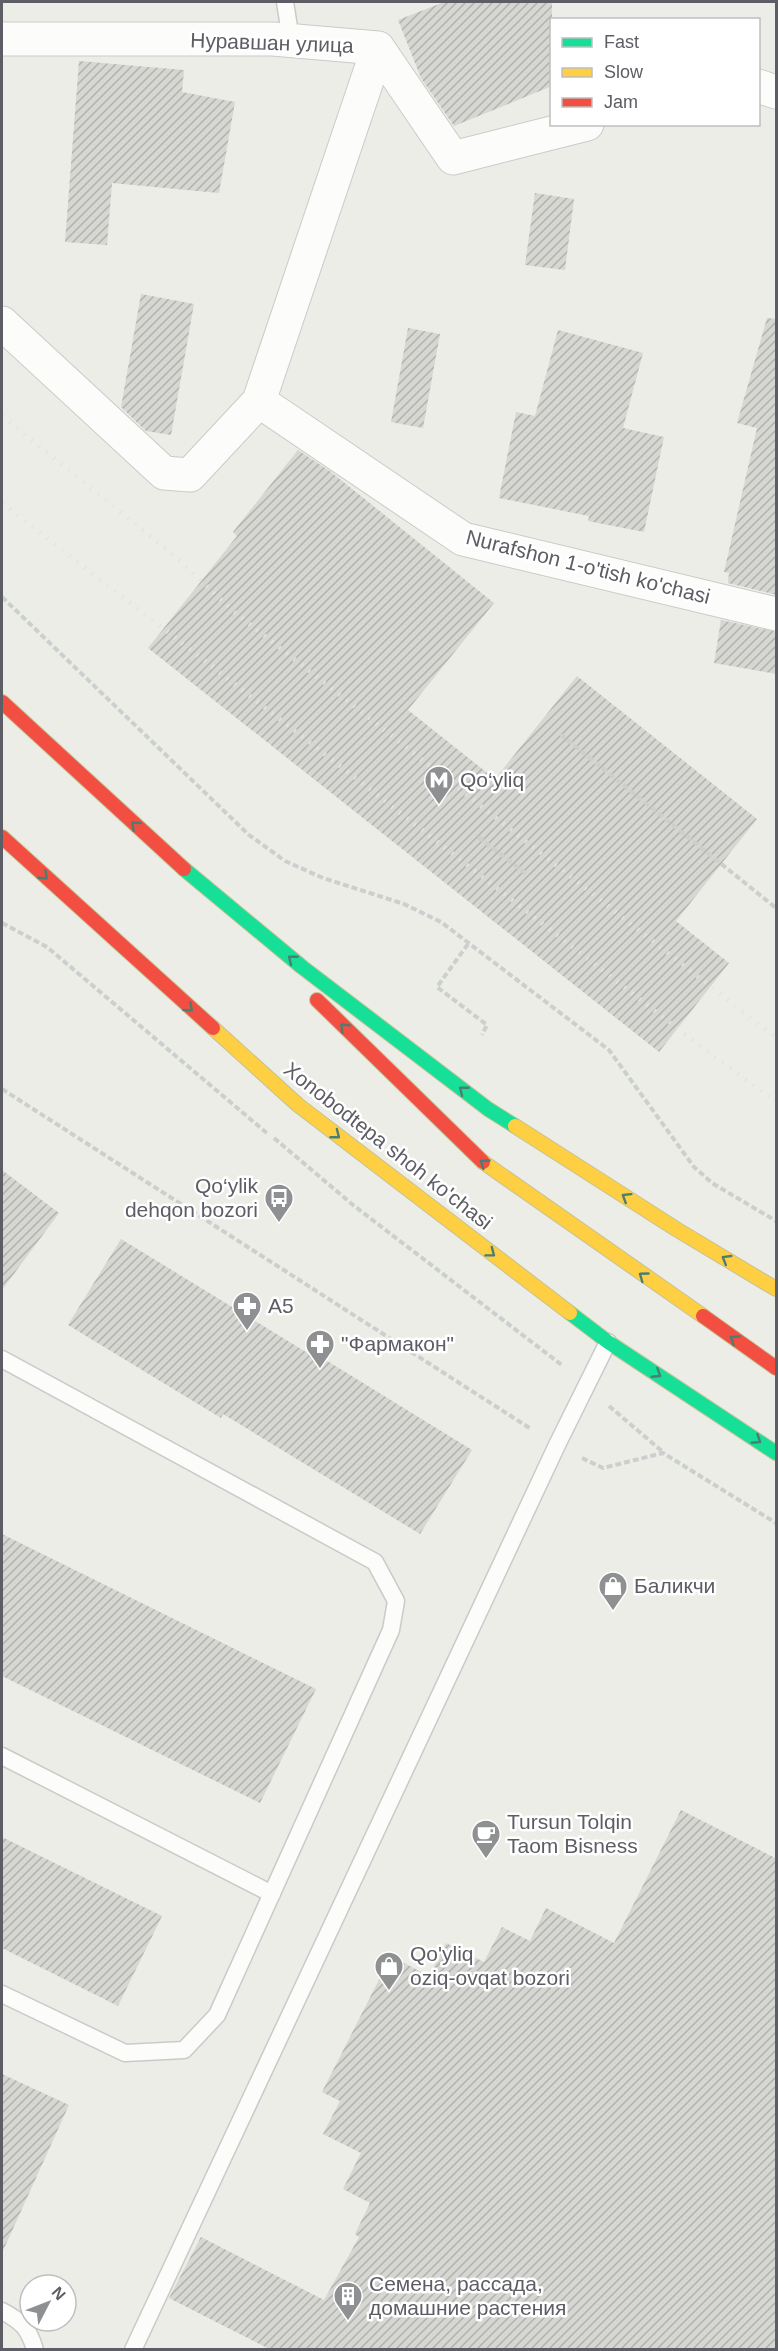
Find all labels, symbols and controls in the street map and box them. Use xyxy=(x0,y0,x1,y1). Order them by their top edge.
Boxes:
legend xyxy=(550,18,760,126)
street label: Нуравшан улица xyxy=(190,28,355,57)
text: Fast xyxy=(604,32,639,52)
text: Slow xyxy=(604,62,644,82)
text: Jam xyxy=(604,92,638,112)
street label: Nurafshon 1-o'tish ko'chasi xyxy=(464,525,713,608)
metro station icon: Qo‘yliq xyxy=(423,764,455,806)
place label: Qo‘yliq xyxy=(460,768,524,791)
one-way arrow xyxy=(131,821,142,832)
one-way arrow xyxy=(37,869,48,880)
one-way arrow xyxy=(288,955,299,966)
one-way arrow xyxy=(182,1001,192,1012)
one-way arrow xyxy=(341,1024,352,1035)
street label: Xonobodtepa shoh ko'chasi xyxy=(280,1057,497,1234)
one-way arrow xyxy=(459,1087,470,1098)
one-way arrow xyxy=(330,1127,341,1138)
one-way arrow xyxy=(480,1159,491,1170)
place label: Qo‘ylik dehqon bozori xyxy=(125,1174,258,1221)
bus stop icon: Qo‘ylik dehqon bozori xyxy=(263,1182,295,1224)
one-way arrow xyxy=(622,1193,632,1205)
one-way arrow xyxy=(485,1246,496,1257)
one-way arrow xyxy=(722,1255,732,1267)
one-way arrow xyxy=(639,1272,650,1283)
pharmacy icon: А5 xyxy=(231,1290,263,1332)
place label: А5 xyxy=(268,1294,294,1317)
pharmacy icon: "Фармакон" xyxy=(304,1328,336,1370)
place label: "Фармакон" xyxy=(341,1332,454,1355)
one-way arrow xyxy=(729,1335,740,1346)
one-way arrow xyxy=(650,1367,661,1378)
one-way arrow xyxy=(751,1433,762,1444)
shop icon: Баликчи xyxy=(597,1570,629,1612)
place label: Баликчи xyxy=(634,1574,715,1597)
place label: Tursun Tolqin Taom Bisness xyxy=(507,1810,638,1857)
cafe icon: Tursun Tolqin Taom Bisness xyxy=(470,1818,502,1860)
place label: Qo'yliq oziq-ovqat bozori xyxy=(410,1942,570,1989)
shop icon: Qo'yliq oziq-ovqat bozori xyxy=(373,1950,405,1992)
place label: Семена, рассада, домашние растения xyxy=(369,2272,566,2319)
north arrow xyxy=(18,2273,78,2333)
building icon: Семена, рассада, домашние растения xyxy=(332,2280,364,2322)
text: N xyxy=(49,2283,69,2303)

